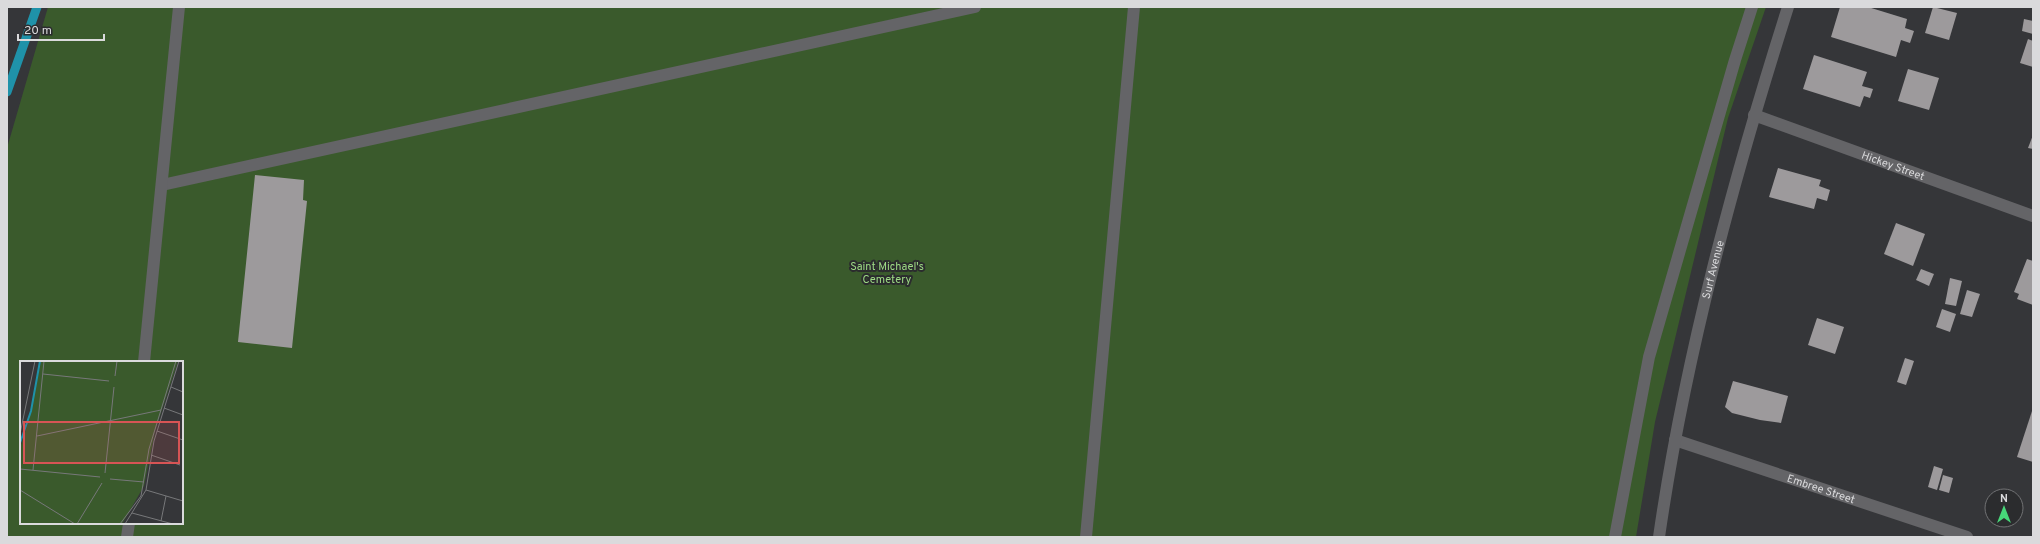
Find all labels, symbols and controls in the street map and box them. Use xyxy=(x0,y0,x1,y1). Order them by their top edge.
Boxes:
scale bar xyxy=(18,16,104,42)
text: 20 m xyxy=(24,23,52,39)
street label: Hickey Street xyxy=(1859,149,1926,184)
street label: Surf Avenue xyxy=(1700,239,1728,300)
park label: Saint Michael's Cemetery xyxy=(850,260,924,287)
inset map xyxy=(20,361,183,524)
street label: Embree Street xyxy=(1785,472,1857,507)
north arrow xyxy=(1984,488,2024,528)
text: N xyxy=(2000,492,2008,506)

